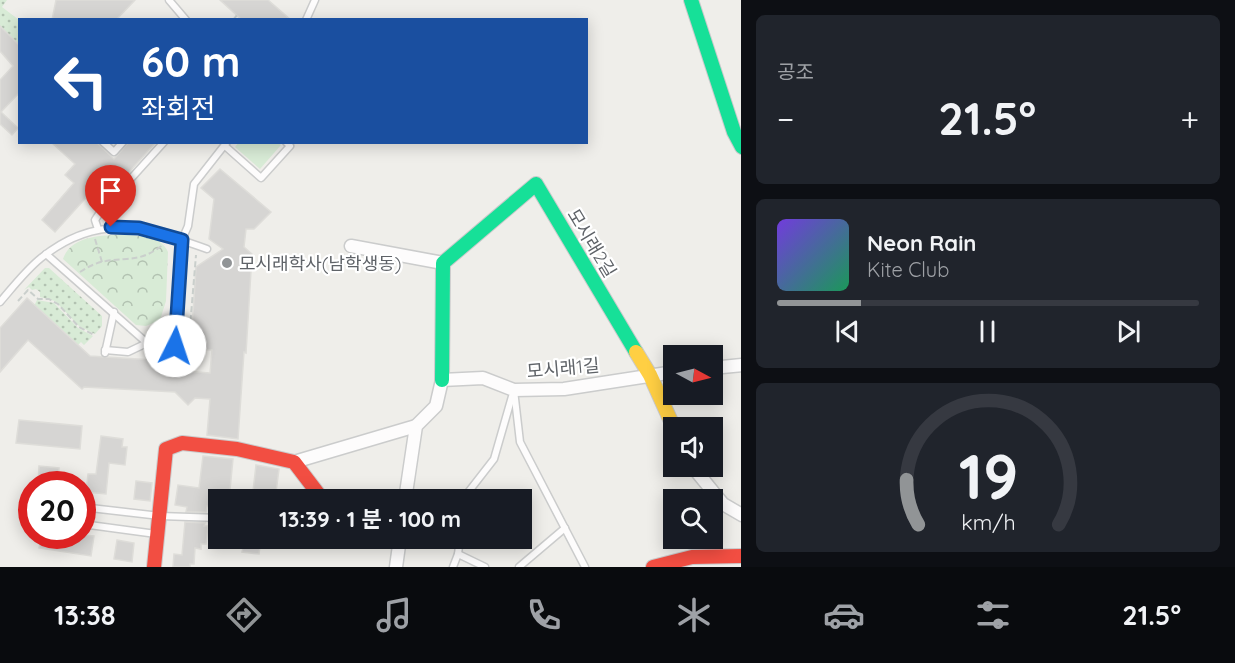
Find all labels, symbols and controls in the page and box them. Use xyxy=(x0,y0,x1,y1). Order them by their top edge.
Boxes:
text: 60 m xyxy=(141,35,241,88)
icon: left xyxy=(42,42,120,120)
text: 공조 xyxy=(777,59,814,84)
text: 21.5° xyxy=(938,90,1036,146)
text: 좌회전 xyxy=(141,91,216,125)
text: − xyxy=(777,98,794,139)
text: + xyxy=(1180,98,1199,139)
pin xyxy=(85,165,136,227)
icon: arrive xyxy=(94,174,127,207)
street label: 모시래2길 xyxy=(563,204,621,282)
text: Neon Rain xyxy=(867,229,976,257)
place label: 모시래학사(남학생동) xyxy=(239,252,402,275)
marker: 모시래학사(남학생동) xyxy=(220,256,234,270)
text: Kite Club xyxy=(867,257,949,282)
position arrow xyxy=(143,314,207,378)
icon: previous xyxy=(831,315,864,348)
icon: pause xyxy=(971,315,1004,348)
icon: next xyxy=(1112,315,1145,348)
north arrow xyxy=(663,345,723,405)
map controls xyxy=(663,345,723,549)
street label: 모시래1길 xyxy=(526,353,600,383)
button: sound xyxy=(663,417,723,477)
text: 19 xyxy=(958,437,1018,515)
speed limit sign: 20 xyxy=(18,471,96,549)
button: search xyxy=(663,489,723,549)
text: 13:39 · 1 분 · 100 m xyxy=(279,505,461,533)
text: km/h xyxy=(961,509,1015,535)
icon: directions xyxy=(223,594,265,636)
icon: music xyxy=(373,594,415,636)
icon: phone xyxy=(523,594,565,636)
icon: climate xyxy=(673,594,715,636)
icon: car xyxy=(823,594,865,636)
icon: filters xyxy=(972,594,1014,636)
text: 13:38 xyxy=(54,598,116,632)
text: 21.5° xyxy=(1122,598,1181,632)

